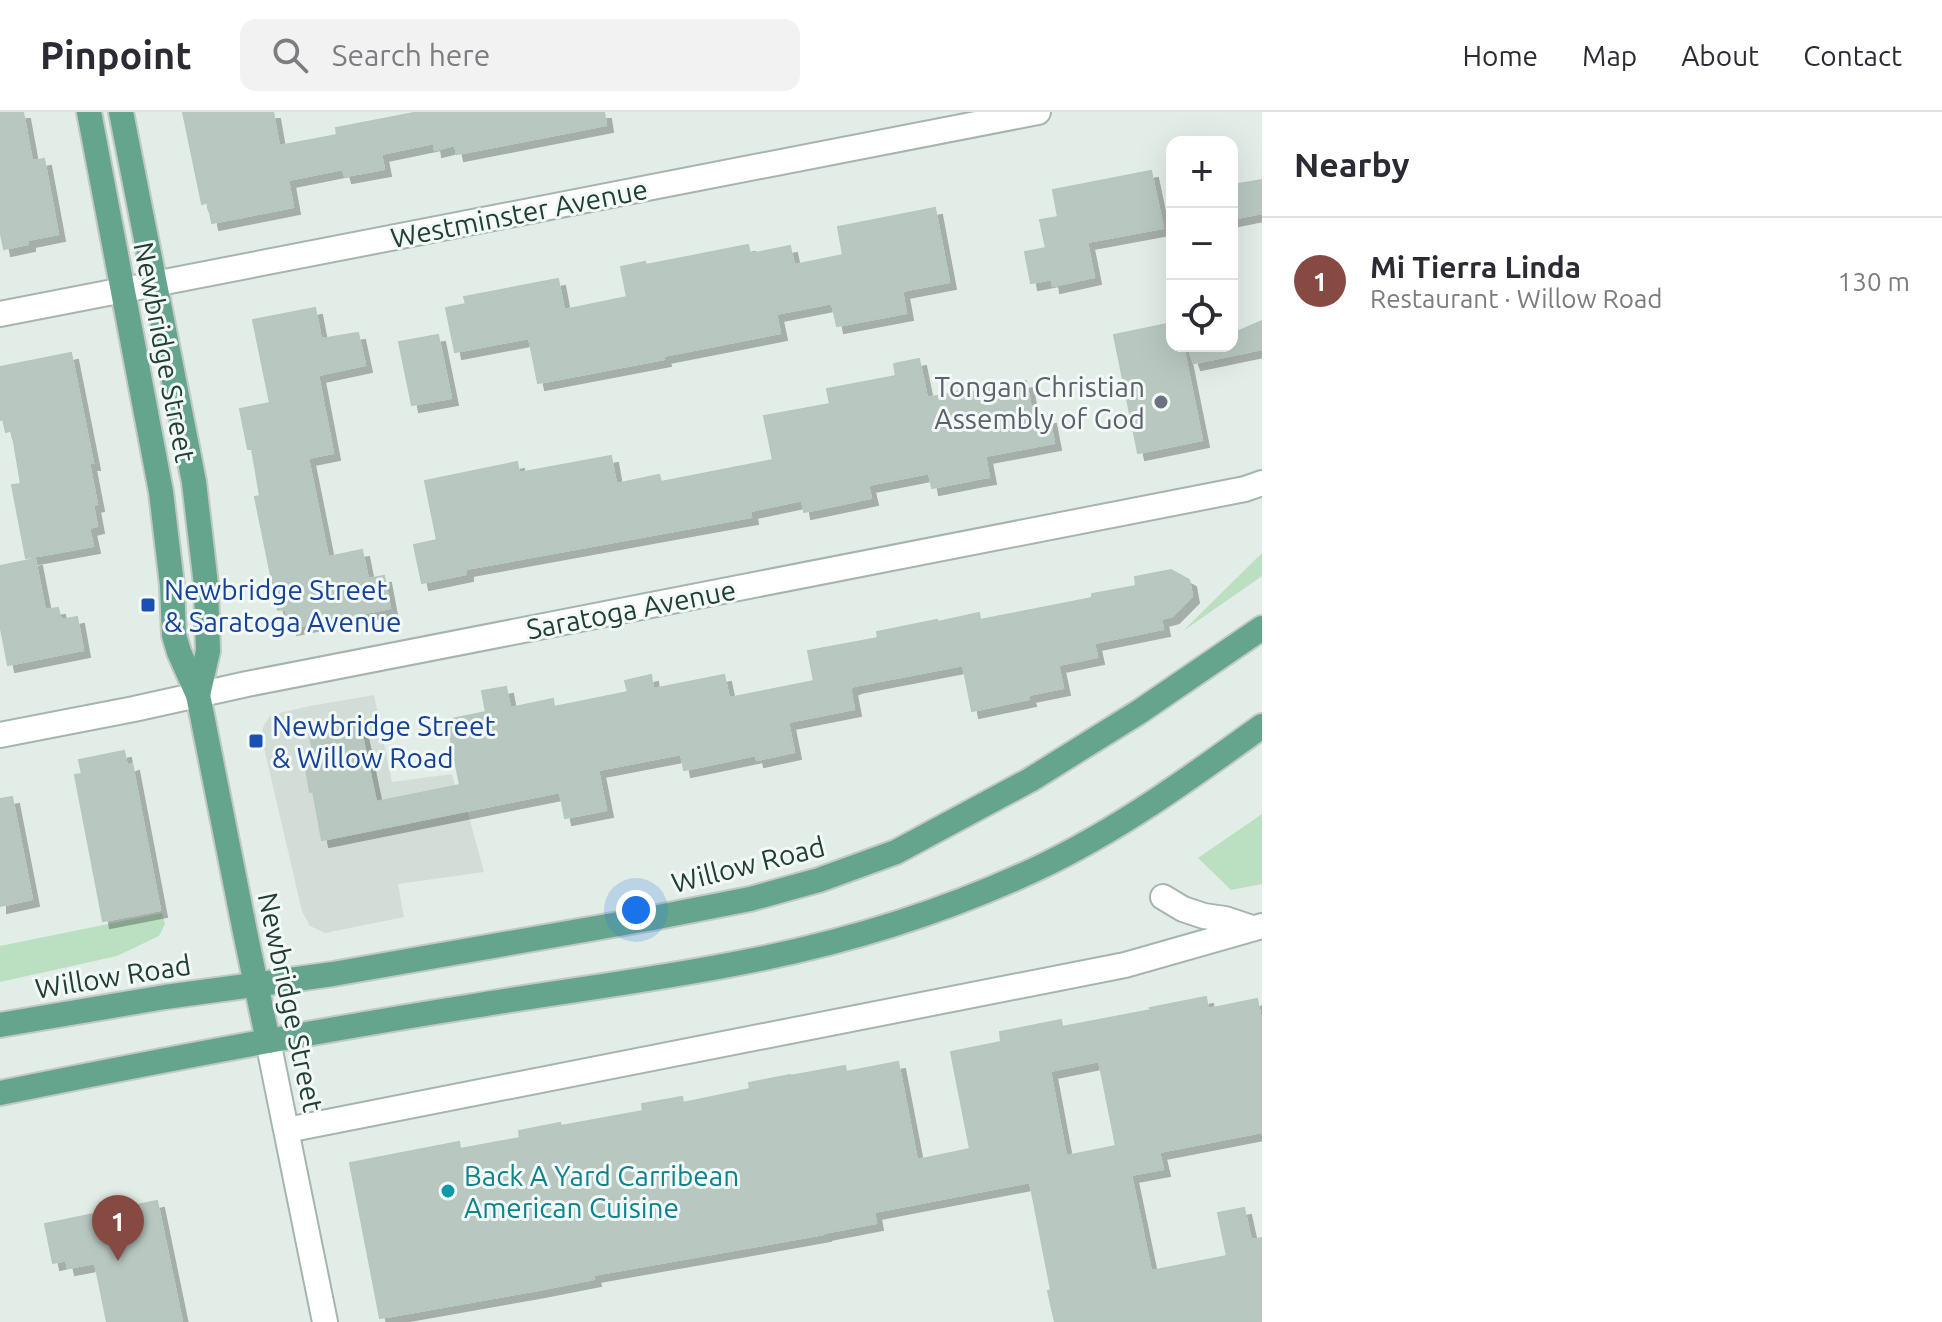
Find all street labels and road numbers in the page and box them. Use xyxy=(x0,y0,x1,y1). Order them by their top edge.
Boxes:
street label: Westminster Avenue xyxy=(388,173,650,253)
street label: Newbridge Street xyxy=(128,239,202,465)
street label: Saratoga Avenue xyxy=(524,573,738,645)
street label: Willow Road xyxy=(668,830,828,898)
street label: Newbridge Street xyxy=(253,889,329,1115)
street label: Willow Road xyxy=(33,948,193,1004)

